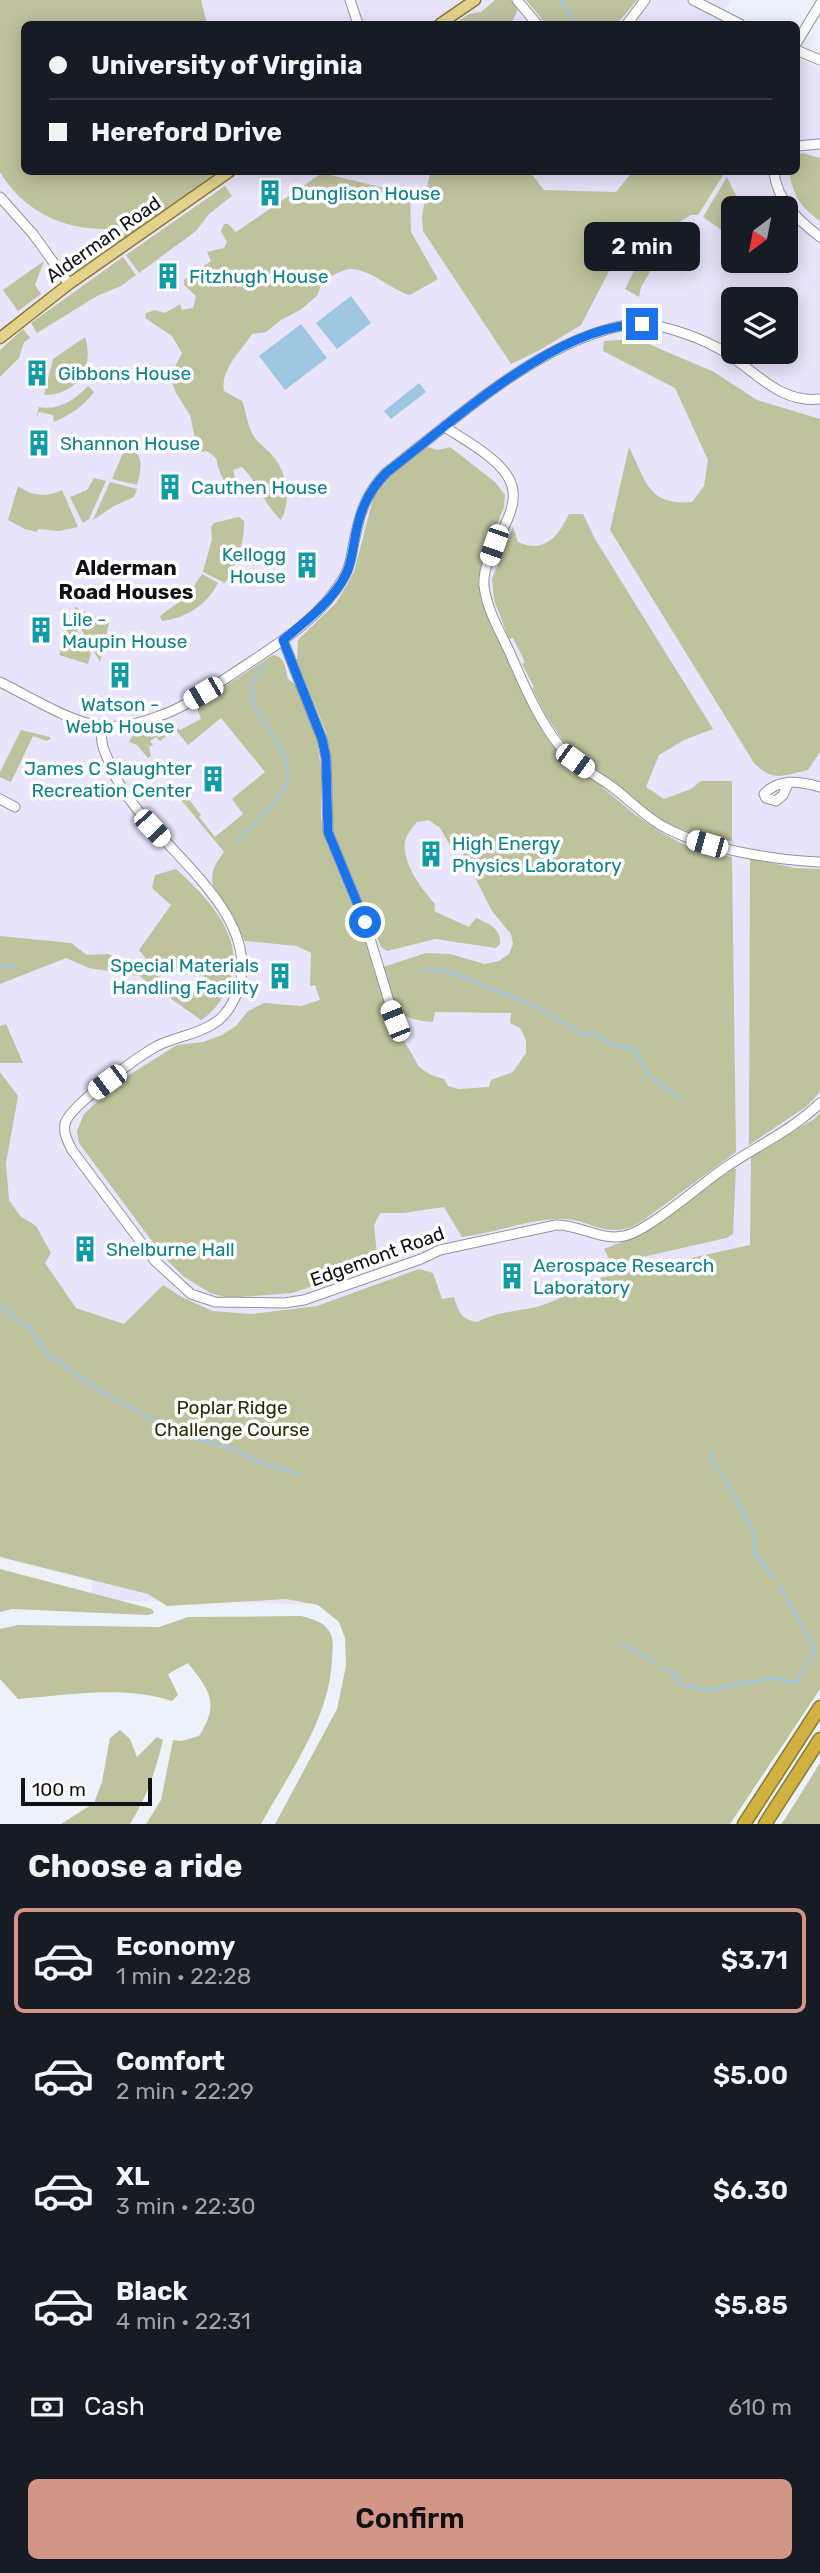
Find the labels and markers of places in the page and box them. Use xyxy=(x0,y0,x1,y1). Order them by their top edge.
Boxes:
building icon: Dunglison House xyxy=(255,178,285,208)
place label: Dunglison House xyxy=(291,182,441,205)
building icon: Fitzhugh House xyxy=(153,261,183,291)
place label: Fitzhugh House xyxy=(189,265,329,288)
building icon: Gibbons House xyxy=(22,358,52,388)
place label: Gibbons House xyxy=(58,362,191,385)
building icon: Shannon House xyxy=(24,428,54,458)
place label: Shannon House xyxy=(60,432,200,455)
building icon: Cauthen House xyxy=(155,472,185,502)
place label: Cauthen House xyxy=(191,476,328,499)
place label: Kellogg House xyxy=(222,543,286,588)
building icon: Kellogg House xyxy=(292,550,322,580)
place label: Lile - Maupin House xyxy=(62,608,187,653)
building icon: Lile - Maupin House xyxy=(26,615,56,645)
building icon: Watson - Webb House xyxy=(105,660,135,690)
place label: Watson - Webb House xyxy=(66,693,174,738)
place label: James C Slaughter Recreation Center xyxy=(24,757,193,802)
building icon: James C Slaughter Recreation Center xyxy=(198,764,228,794)
place label: High Energy Physics Laboratory xyxy=(452,832,622,877)
building icon: High Energy Physics Laboratory xyxy=(416,839,446,869)
place label: Special Materials Handling Facility xyxy=(110,954,259,999)
building icon: Special Materials Handling Facility xyxy=(265,961,295,991)
building icon: Shelburne Hall xyxy=(70,1234,100,1264)
place label: Shelburne Hall xyxy=(106,1238,235,1261)
place label: Aerospace Research Laboratory xyxy=(533,1254,714,1299)
building icon: Aerospace Research Laboratory xyxy=(497,1261,527,1291)

